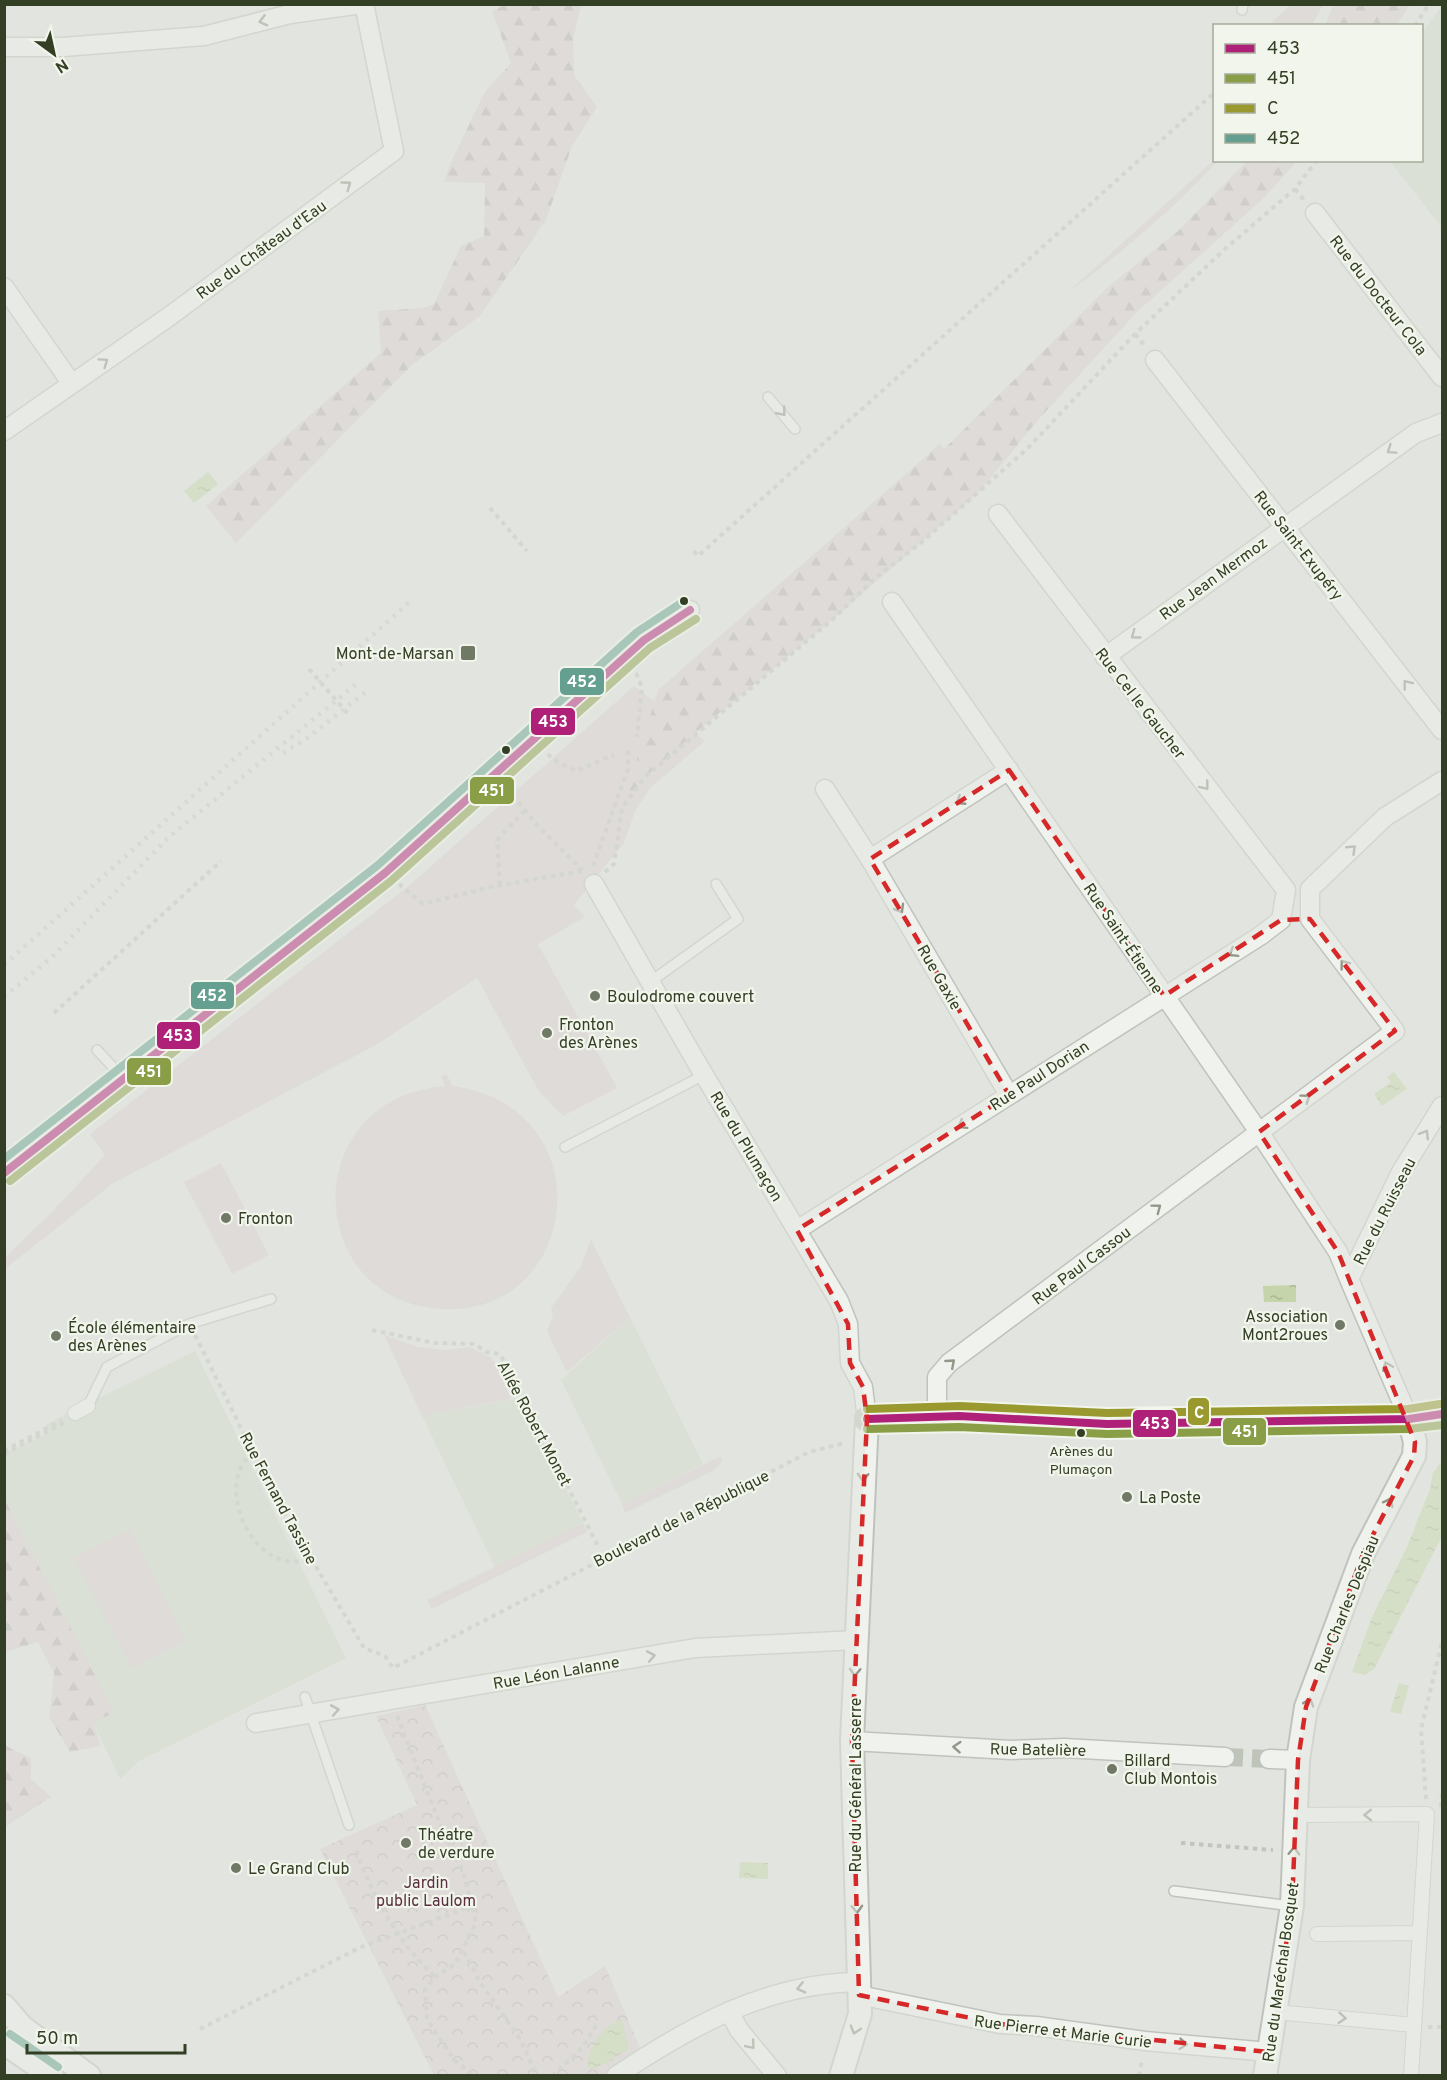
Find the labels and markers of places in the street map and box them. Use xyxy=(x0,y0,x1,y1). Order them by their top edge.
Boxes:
unlabelled marker xyxy=(678,595,690,607)
marker: Mont-de-Marsan xyxy=(459,644,477,662)
place label: Mont-de-Marsan xyxy=(336,645,454,665)
unlabelled marker xyxy=(500,744,512,756)
place label: Boulodrome couvert xyxy=(607,988,754,1008)
marker: Boulodrome couvert xyxy=(588,989,602,1003)
place label: Fronton des Arènes xyxy=(559,1016,638,1054)
marker: Fronton des Arènes xyxy=(540,1026,554,1040)
place label: Fronton xyxy=(238,1210,293,1230)
marker: Fronton xyxy=(219,1211,233,1225)
place label: Association Mont2roues xyxy=(1242,1308,1328,1346)
place label: École élémentaire des Arènes xyxy=(68,1317,196,1357)
marker: Association Mont2roues xyxy=(1333,1318,1347,1332)
marker: École élémentaire des Arènes xyxy=(49,1329,63,1343)
marker: Arènes du Plumaçon xyxy=(1075,1427,1087,1439)
place label: Arènes du Plumaçon xyxy=(1049,1444,1113,1479)
place label: La Poste xyxy=(1139,1489,1201,1509)
marker: La Poste xyxy=(1120,1490,1134,1504)
place label: Billard Club Montois xyxy=(1124,1752,1217,1790)
marker: Billard Club Montois xyxy=(1105,1762,1119,1776)
place label: Théatre de verdure xyxy=(418,1826,495,1864)
marker: Théatre de verdure xyxy=(399,1836,413,1850)
place label: Le Grand Club xyxy=(248,1860,349,1880)
marker: Le Grand Club xyxy=(229,1861,243,1875)

